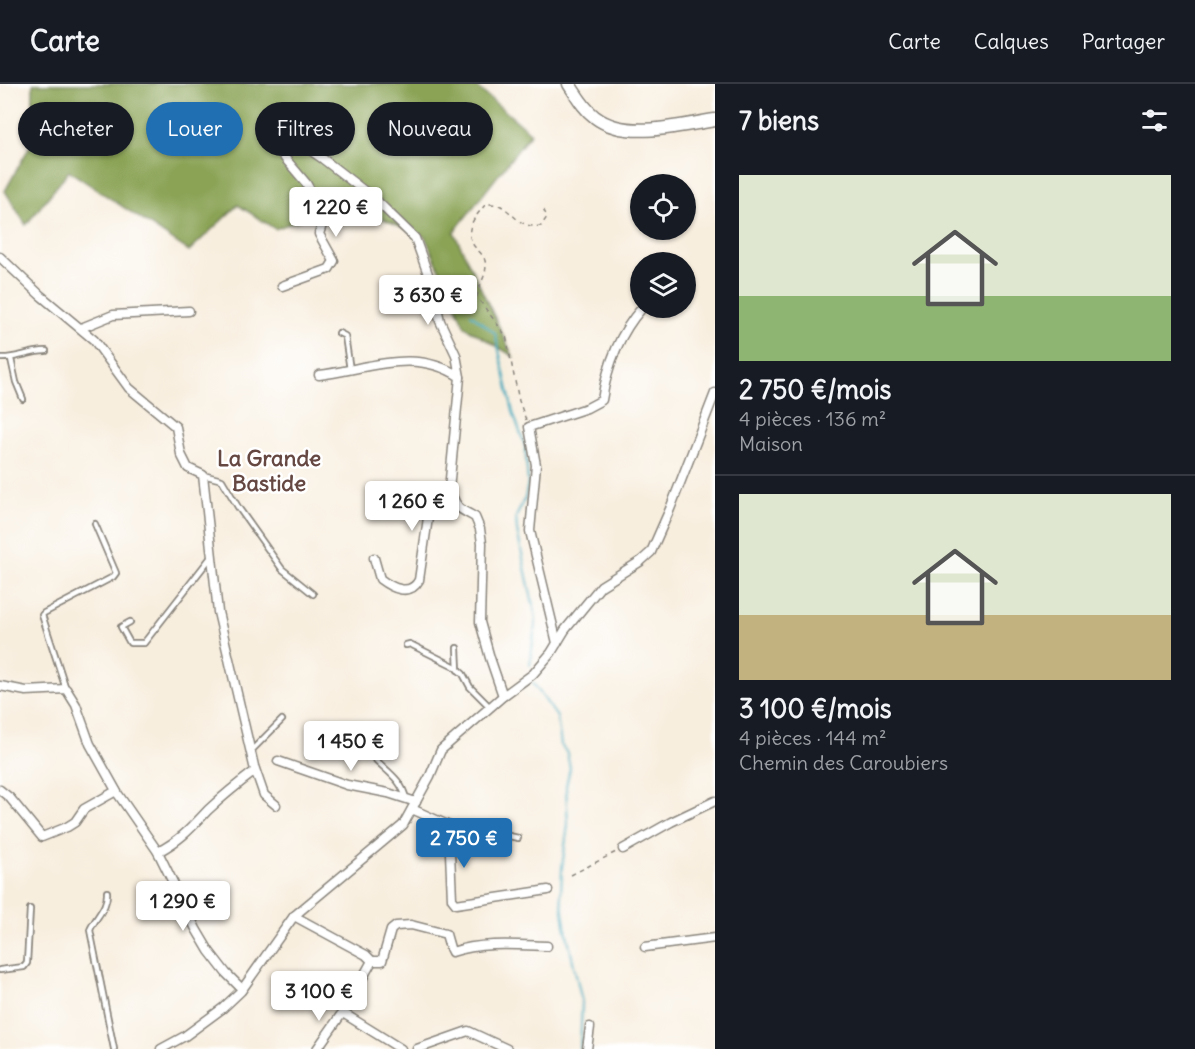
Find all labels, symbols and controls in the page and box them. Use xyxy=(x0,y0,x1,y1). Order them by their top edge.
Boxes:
text: Carte xyxy=(30,23,100,59)
text: Carte xyxy=(888,28,941,55)
text: Calques xyxy=(974,28,1049,55)
text: Partager xyxy=(1082,28,1165,55)
chip: Acheter xyxy=(18,102,134,156)
chip: Louer xyxy=(146,102,243,156)
chip: Filtres xyxy=(255,102,355,156)
chip: Nouveau xyxy=(367,102,493,156)
text: 7 biens xyxy=(739,104,819,137)
icon: filters xyxy=(1138,104,1171,137)
map controls xyxy=(630,174,696,318)
button: locate xyxy=(630,174,696,240)
pin: 1 220 € xyxy=(281,187,391,238)
text: 1 220 € xyxy=(303,194,369,219)
icon: home xyxy=(901,214,1009,322)
button: layers xyxy=(630,252,696,318)
pin: 3 630 € xyxy=(373,275,483,326)
text: 3 630 € xyxy=(393,282,463,307)
text: 2 750 €/mois xyxy=(739,373,891,406)
text: 4 pièces · 136 m² xyxy=(739,406,886,431)
text: Maison xyxy=(739,431,803,456)
district label: La Grande Bastide xyxy=(217,444,321,497)
pin: 1 260 € xyxy=(357,481,467,532)
text: 1 260 € xyxy=(379,488,445,513)
icon: home xyxy=(901,533,1009,641)
text: 3 100 €/mois xyxy=(739,692,892,725)
pin: 1 450 € xyxy=(296,721,406,772)
text: 4 pièces · 144 m² xyxy=(739,725,886,750)
text: 1 450 € xyxy=(318,728,384,753)
text: Chemin des Caroubiers xyxy=(739,750,948,775)
pin: 2 750 € xyxy=(409,818,519,869)
text: 2 750 € xyxy=(430,825,498,850)
pin: 1 290 € xyxy=(128,881,238,932)
text: 1 290 € xyxy=(150,888,216,913)
pin: 3 100 € xyxy=(264,971,374,1022)
text: 3 100 € xyxy=(285,978,353,1003)

